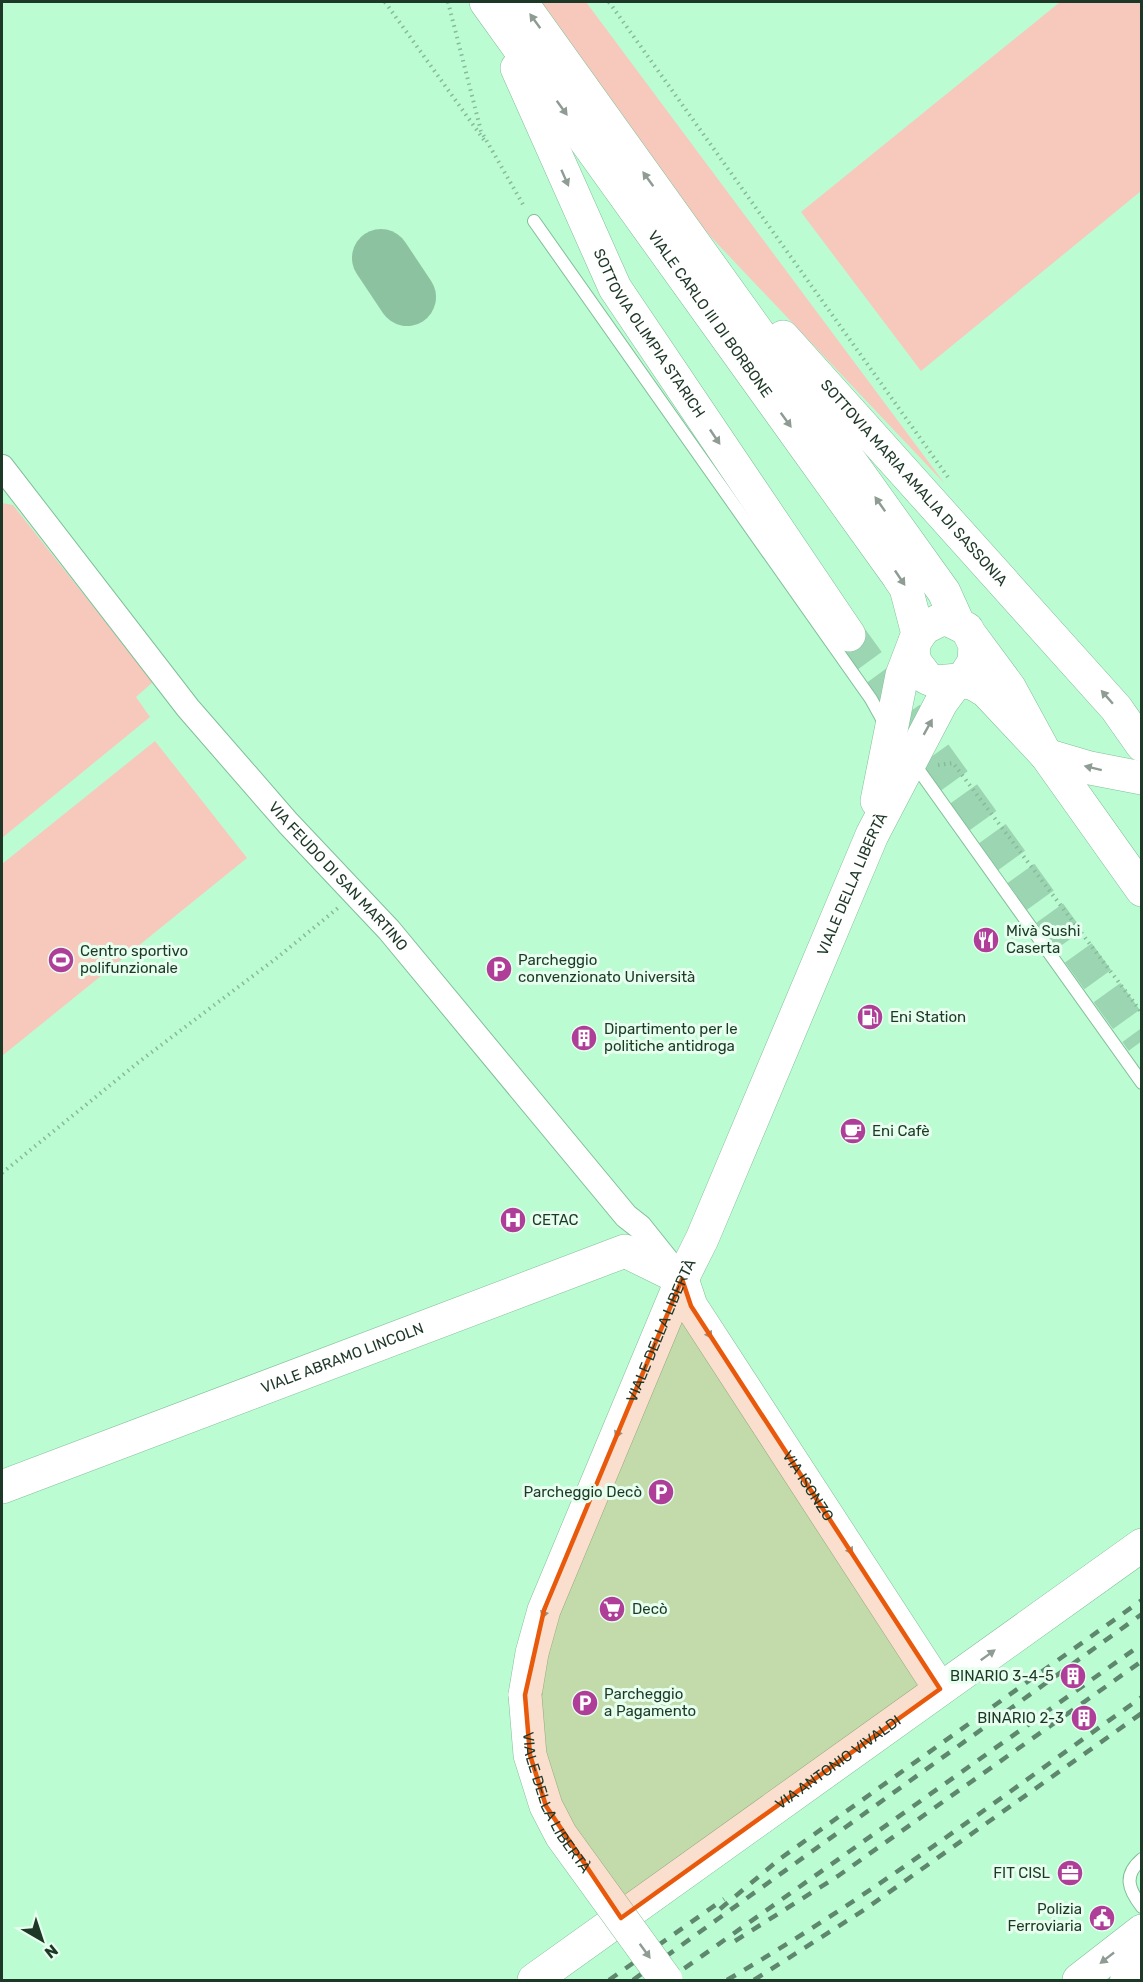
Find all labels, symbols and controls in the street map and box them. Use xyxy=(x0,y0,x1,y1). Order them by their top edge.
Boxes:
one-way arrow xyxy=(529,13,541,28)
one-way arrow xyxy=(556,99,568,115)
one-way arrow xyxy=(560,170,569,187)
one-way arrow xyxy=(642,172,654,188)
street label: VIALE CARLO III DI BORBONE xyxy=(644,227,776,401)
street label: SOTTOVIA OLIMPIA STARICH xyxy=(590,246,709,421)
street label: SOTTOVIA MARIA AMALIA DI SASSONIA xyxy=(817,376,1011,590)
one-way arrow xyxy=(780,411,792,427)
one-way arrow xyxy=(709,429,720,445)
one-way arrow xyxy=(874,497,886,513)
one-way arrow xyxy=(894,570,905,586)
one-way arrow xyxy=(1101,690,1114,705)
one-way arrow xyxy=(923,719,933,736)
one-way arrow xyxy=(1084,763,1102,773)
street label: VIA FEUDO DI SAN MARTINO xyxy=(265,798,411,954)
street label: VIALE DELLA LIBERTÀ xyxy=(813,809,891,958)
place label: Mivà Sushi Caserta xyxy=(1006,922,1080,957)
restaurant icon: Mivà Sushi Caserta xyxy=(971,925,1001,955)
place label: Centro sportivo polifunzionale xyxy=(80,942,188,977)
sports icon: Centro sportivo polifunzionale xyxy=(46,945,76,975)
place label: Parcheggio convenzionato Università xyxy=(518,951,695,986)
parking icon: Parcheggio convenzionato Università xyxy=(484,954,514,984)
fuel station icon: Eni Station xyxy=(855,1002,885,1032)
place label: Eni Station xyxy=(890,1008,966,1026)
place label: Dipartimento per le politiche antidroga xyxy=(604,1020,738,1055)
building icon: Dipartimento per le politiche antidroga xyxy=(569,1023,599,1053)
cafe icon: Eni Cafè xyxy=(838,1116,868,1146)
place label: Eni Cafè xyxy=(872,1122,930,1140)
hospital icon: CETAC xyxy=(498,1205,528,1235)
place label: CETAC xyxy=(532,1211,579,1229)
street label: VIALE DELLA LIBERTÀ xyxy=(623,1256,700,1405)
street label: VIALE ABRAMO LINCOLN xyxy=(258,1319,426,1397)
one-way arrow xyxy=(702,1323,713,1339)
one-way arrow xyxy=(614,1421,624,1439)
street label: VIA ISONZO xyxy=(778,1447,837,1524)
parking icon: Parcheggio Decò xyxy=(646,1477,676,1507)
place label: Parcheggio Decò xyxy=(523,1483,642,1501)
one-way arrow xyxy=(842,1539,853,1555)
supermarket icon: Decò xyxy=(597,1594,627,1624)
place label: Decò xyxy=(632,1600,668,1618)
one-way arrow xyxy=(539,1601,549,1619)
one-way arrow xyxy=(980,1649,996,1661)
building icon: BINARIO 3-4-5 xyxy=(1058,1661,1088,1691)
place label: BINARIO 3-4-5 xyxy=(950,1667,1054,1685)
place label: Parcheggio a Pagamento xyxy=(604,1685,696,1720)
parking icon: Parcheggio a Pagamento xyxy=(570,1688,600,1718)
building icon: BINARIO 2-3 xyxy=(1069,1703,1099,1733)
place label: BINARIO 2-3 xyxy=(977,1709,1064,1727)
street label: VIA ANTONIO VIVALDI xyxy=(772,1711,904,1813)
street label: VIALE DELLA LIBERTÀ xyxy=(519,1731,594,1876)
office icon: FIT CISL xyxy=(1055,1858,1085,1888)
place label: FIT CISL xyxy=(993,1864,1051,1882)
place label: Polizia Ferroviaria xyxy=(1008,1900,1082,1935)
public building icon: Polizia Ferroviaria xyxy=(1087,1903,1117,1933)
north arrow xyxy=(12,1910,72,1970)
text: N xyxy=(41,1940,62,1962)
one-way arrow xyxy=(639,1943,651,1959)
one-way arrow xyxy=(1099,1952,1115,1965)

